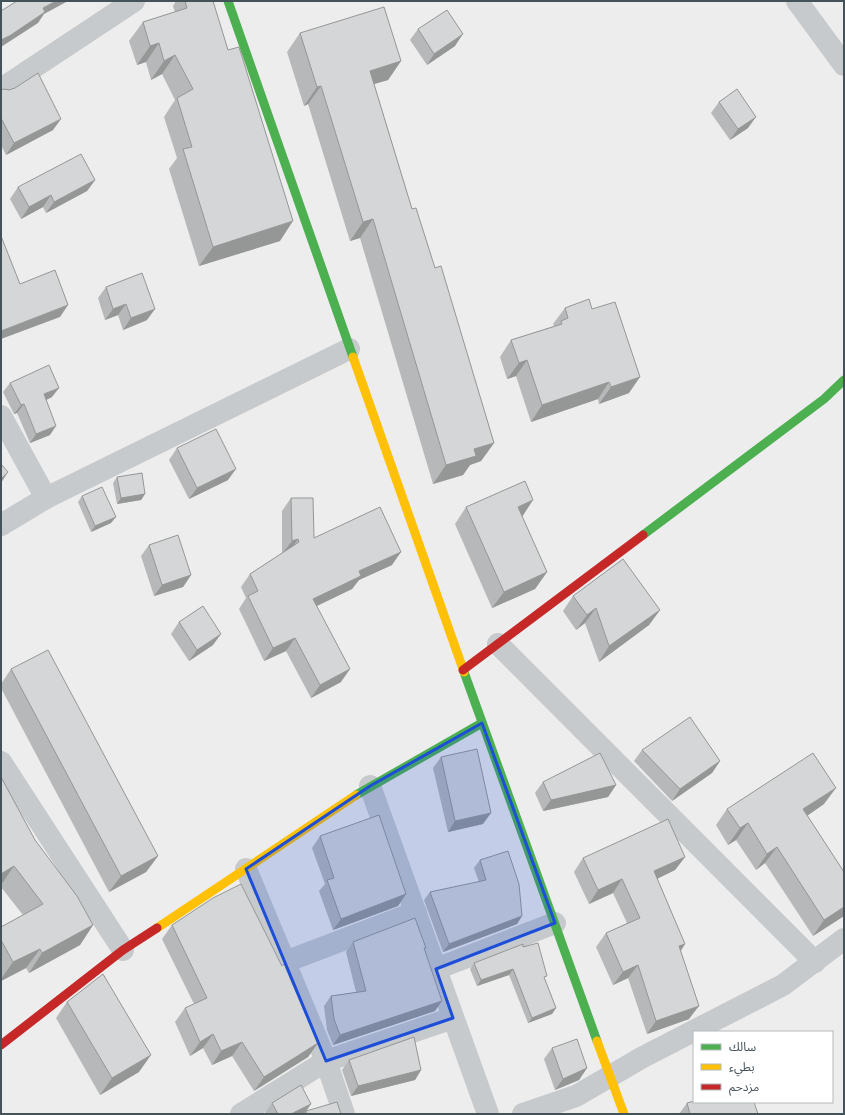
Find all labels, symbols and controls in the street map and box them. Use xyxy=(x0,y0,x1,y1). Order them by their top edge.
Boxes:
legend xyxy=(693,1031,833,1103)
text: سالك xyxy=(729,1038,756,1055)
text: بطيء xyxy=(729,1058,755,1077)
text: مزدحم xyxy=(729,1078,759,1096)

